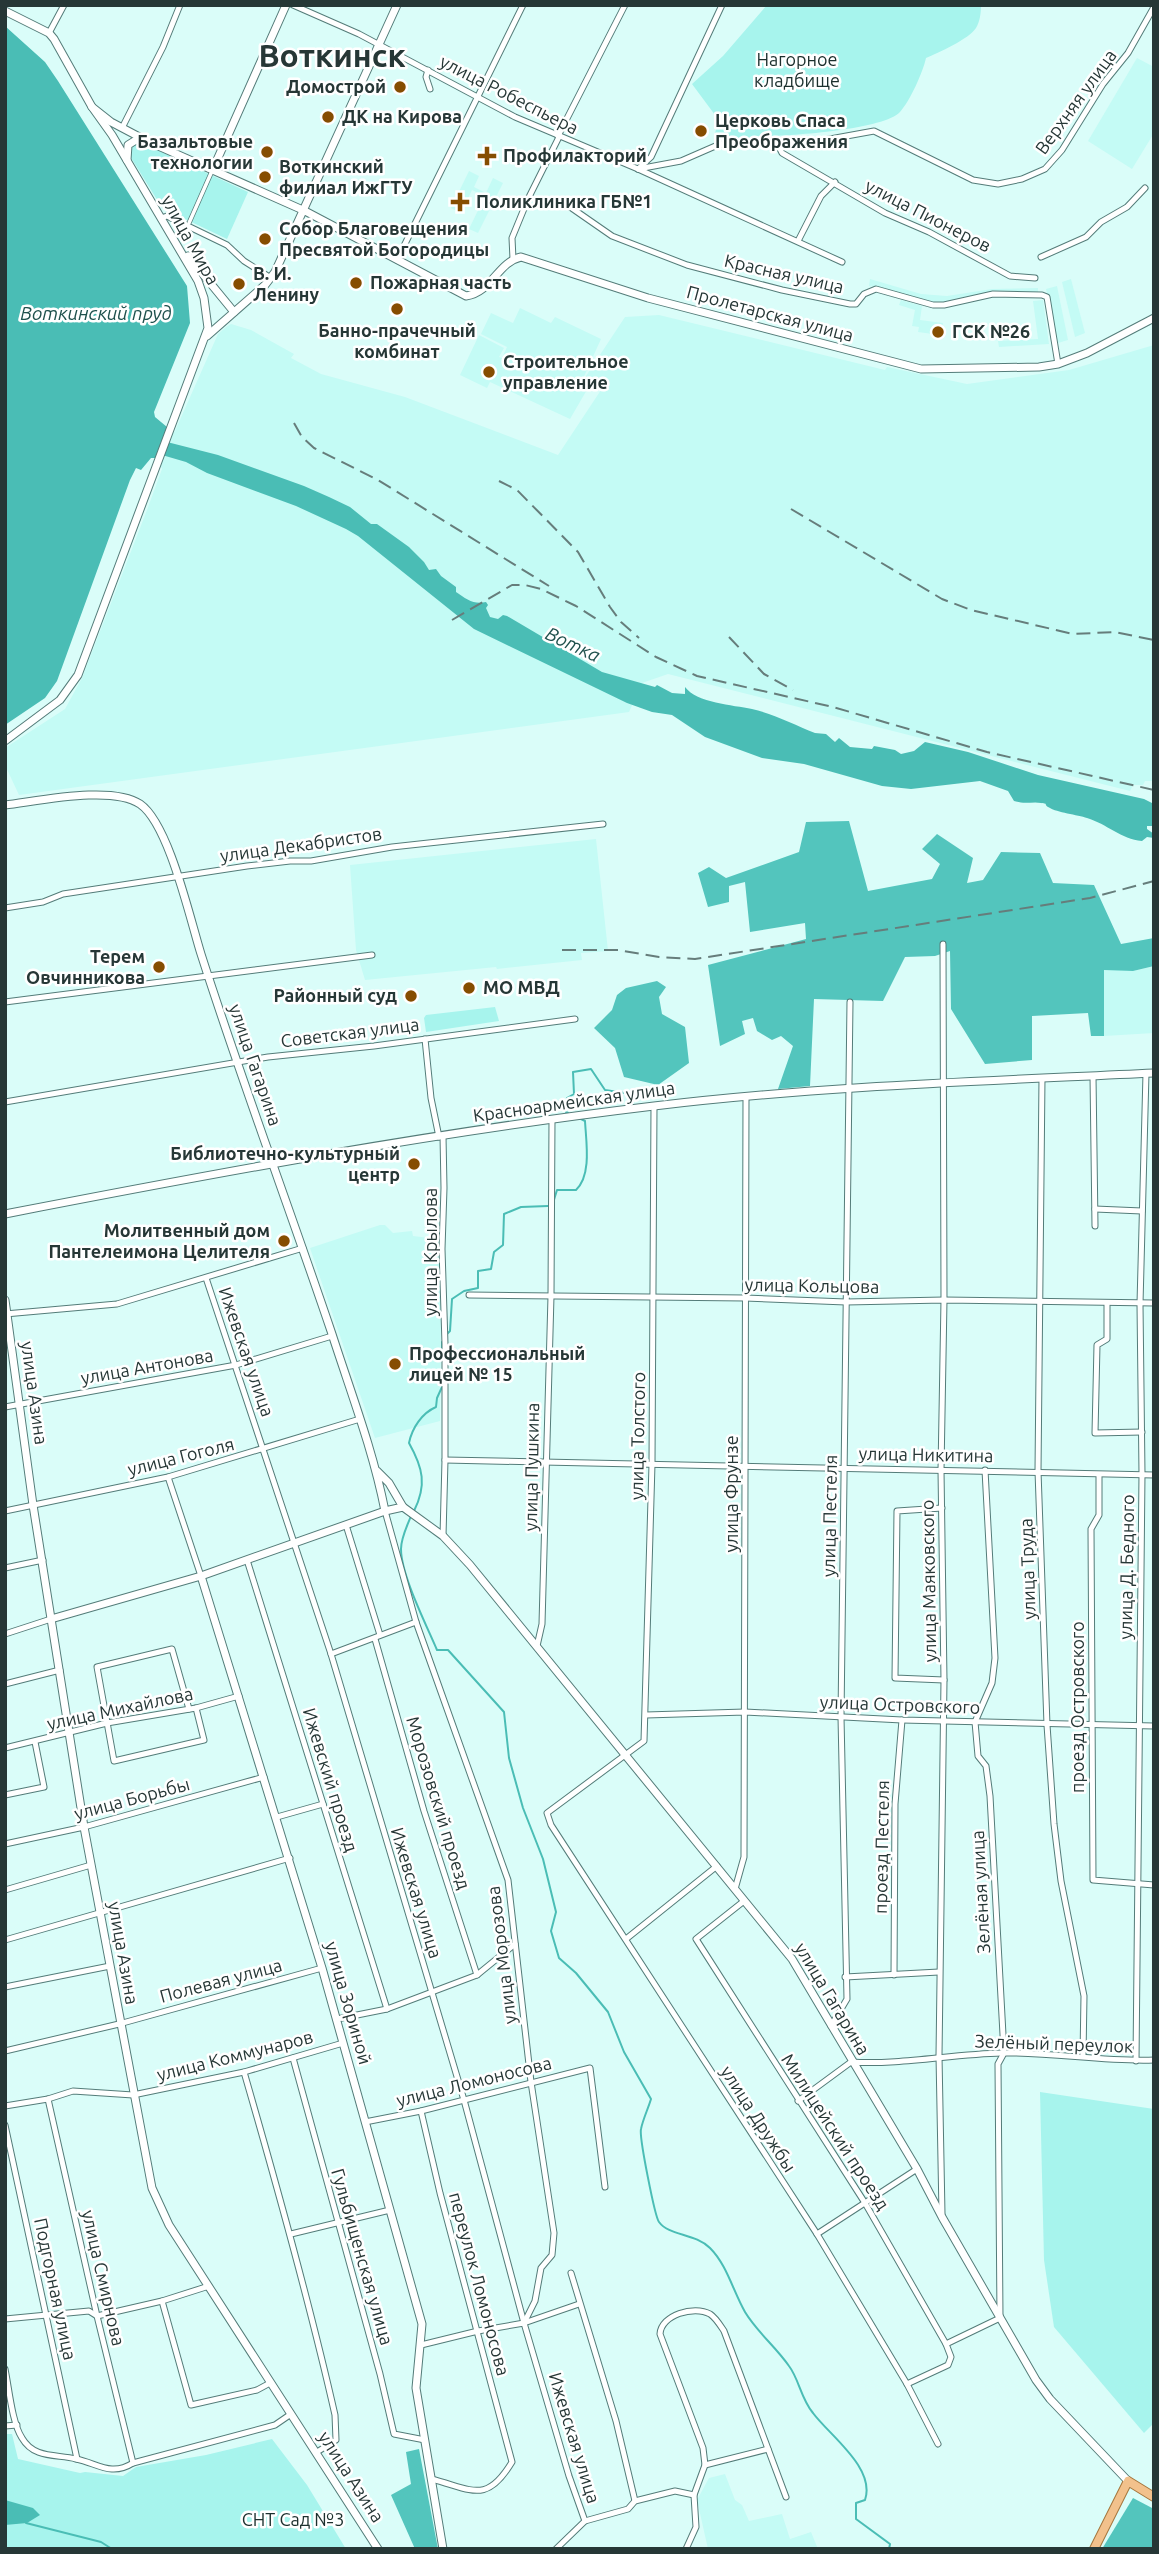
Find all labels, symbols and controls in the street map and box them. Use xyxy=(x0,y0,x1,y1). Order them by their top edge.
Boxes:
district label: Воткинск xyxy=(258,37,406,73)
street label: Верхняя улица xyxy=(1031,45,1120,157)
park label: Нагорное кладбище xyxy=(754,49,840,90)
street label: улица Робеспьера xyxy=(437,51,582,138)
place label: Домострой xyxy=(286,76,386,96)
marker: Домострой xyxy=(392,79,408,95)
place label: ДК на Кирова xyxy=(342,106,462,126)
marker: ДК на Кирова xyxy=(320,109,336,125)
place label: Церковь Спаса Преображения xyxy=(715,110,848,151)
marker: Церковь Спаса Преображения xyxy=(693,123,709,139)
place label: Базальтовые технологии xyxy=(137,131,253,172)
marker: Базальтовые технологии xyxy=(259,144,275,160)
place label: Профилакторий xyxy=(503,145,647,165)
marker: Профилакторий xyxy=(477,146,497,166)
place label: Воткинский филиал ИжГТУ xyxy=(279,156,413,197)
marker: Воткинский филиал ИжГТУ xyxy=(257,169,273,185)
street label: улица Пионеров xyxy=(862,175,995,255)
street label: улица Мира xyxy=(158,191,224,288)
place label: Поликлиника ГБ№1 xyxy=(476,191,652,211)
marker: Поликлиника ГБ№1 xyxy=(450,192,470,212)
place label: Собор Благовещения Пресвятой Богородицы xyxy=(279,218,489,259)
marker: Собор Благовещения Пресвятой Богородицы xyxy=(257,231,273,247)
street label: Красная улица xyxy=(723,250,846,296)
place label: В. И. Ленину xyxy=(253,263,319,304)
place label: Пожарная часть xyxy=(370,272,512,292)
marker: Пожарная часть xyxy=(348,275,364,291)
marker: В. И. Ленину xyxy=(231,276,247,292)
street label: Пролетарская улица xyxy=(685,281,856,345)
marker: Банно-прачечный комбинат xyxy=(389,301,405,317)
water label: Воткинский пруд xyxy=(20,302,172,324)
place label: Банно-прачечный комбинат xyxy=(318,320,476,361)
place label: ГСК №26 xyxy=(952,321,1030,341)
marker: ГСК №26 xyxy=(930,324,946,340)
place label: Строительное управление xyxy=(503,351,629,392)
marker: Строительное управление xyxy=(481,364,497,380)
water label: Вотка xyxy=(542,622,604,666)
street label: улица Декабристов xyxy=(219,823,383,865)
place label: Терем Овчинникова xyxy=(26,946,145,987)
marker: Терем Овчинникова xyxy=(151,959,167,975)
place label: МО МВД xyxy=(483,977,560,997)
marker: МО МВД xyxy=(461,980,477,996)
place label: Районный суд xyxy=(273,985,397,1005)
marker: Районный суд xyxy=(403,988,419,1004)
street label: улица Гагарина xyxy=(226,1001,286,1128)
street label: Советская улица xyxy=(279,1014,420,1050)
street label: Красноармейская улица xyxy=(472,1077,676,1125)
place label: Библиотечно-культурный центр xyxy=(170,1143,400,1184)
marker: Библиотечно-культурный центр xyxy=(406,1156,422,1172)
street label: улица Крылова xyxy=(420,1188,440,1316)
place label: Молитвенный дом Пантелеимона Целителя xyxy=(48,1220,270,1261)
marker: Молитвенный дом Пантелеимона Целителя xyxy=(276,1233,292,1249)
street label: улица Кольцова xyxy=(745,1274,880,1296)
street label: Ижевская улица xyxy=(215,1284,278,1419)
street label: улица Азина xyxy=(18,1340,52,1446)
place label: Профессиональный лицей № 15 xyxy=(409,1343,585,1384)
street label: улица Антонова xyxy=(79,1345,215,1388)
marker: Профессиональный лицей № 15 xyxy=(387,1356,403,1372)
street label: улица Толстого xyxy=(626,1372,648,1500)
street label: улица Пушкина xyxy=(520,1402,542,1532)
street label: улица Гоголя xyxy=(125,1433,236,1479)
street label: улица Фрунзе xyxy=(721,1435,741,1553)
street label: улица Никитина xyxy=(858,1443,994,1465)
street label: улица Пестеля xyxy=(818,1455,840,1577)
street label: улица Д. Бедного xyxy=(1115,1494,1137,1640)
street label: улица Маяковского xyxy=(917,1499,939,1663)
street label: улица Труда xyxy=(1015,1518,1039,1620)
street label: проезд Островского xyxy=(1067,1621,1087,1793)
street label: улица Михайлова xyxy=(45,1683,195,1733)
street label: улица Островского xyxy=(819,1691,981,1717)
street label: Ижевский проезд xyxy=(300,1705,362,1854)
street label: Морозовский проезд xyxy=(403,1714,475,1892)
street label: улица Борьбы xyxy=(72,1773,192,1823)
street label: проезд Пестеля xyxy=(870,1780,892,1914)
street label: Ижевская улица xyxy=(388,1825,446,1961)
street label: Зелёная улица xyxy=(967,1830,993,1954)
street label: улица Морозова xyxy=(483,1885,519,2025)
street label: улица Азина xyxy=(105,1900,143,2006)
street label: улица Зориной xyxy=(322,1939,376,2066)
street label: улица Гагарина xyxy=(791,1939,874,2058)
street label: Полевая улица xyxy=(157,1954,284,2006)
street label: улица Коммунаров xyxy=(155,2026,315,2084)
street label: Зелёный переулок xyxy=(974,2030,1134,2056)
street label: Милицейский проезд xyxy=(778,2050,894,2214)
street label: улица Ломоносова xyxy=(394,2052,553,2110)
street label: улица Дружбы xyxy=(717,2062,801,2175)
street label: Гульбищенская улица xyxy=(328,2166,398,2347)
street label: переулок Ломоносова xyxy=(446,2190,514,2378)
street label: улица Смирнова xyxy=(79,2208,129,2348)
street label: Подгорная улица xyxy=(31,2216,81,2362)
street label: Ижевская улица xyxy=(546,2370,604,2506)
street label: улица Азина xyxy=(315,2427,389,2526)
park label: СНТ Сад №3 xyxy=(242,2509,344,2529)

